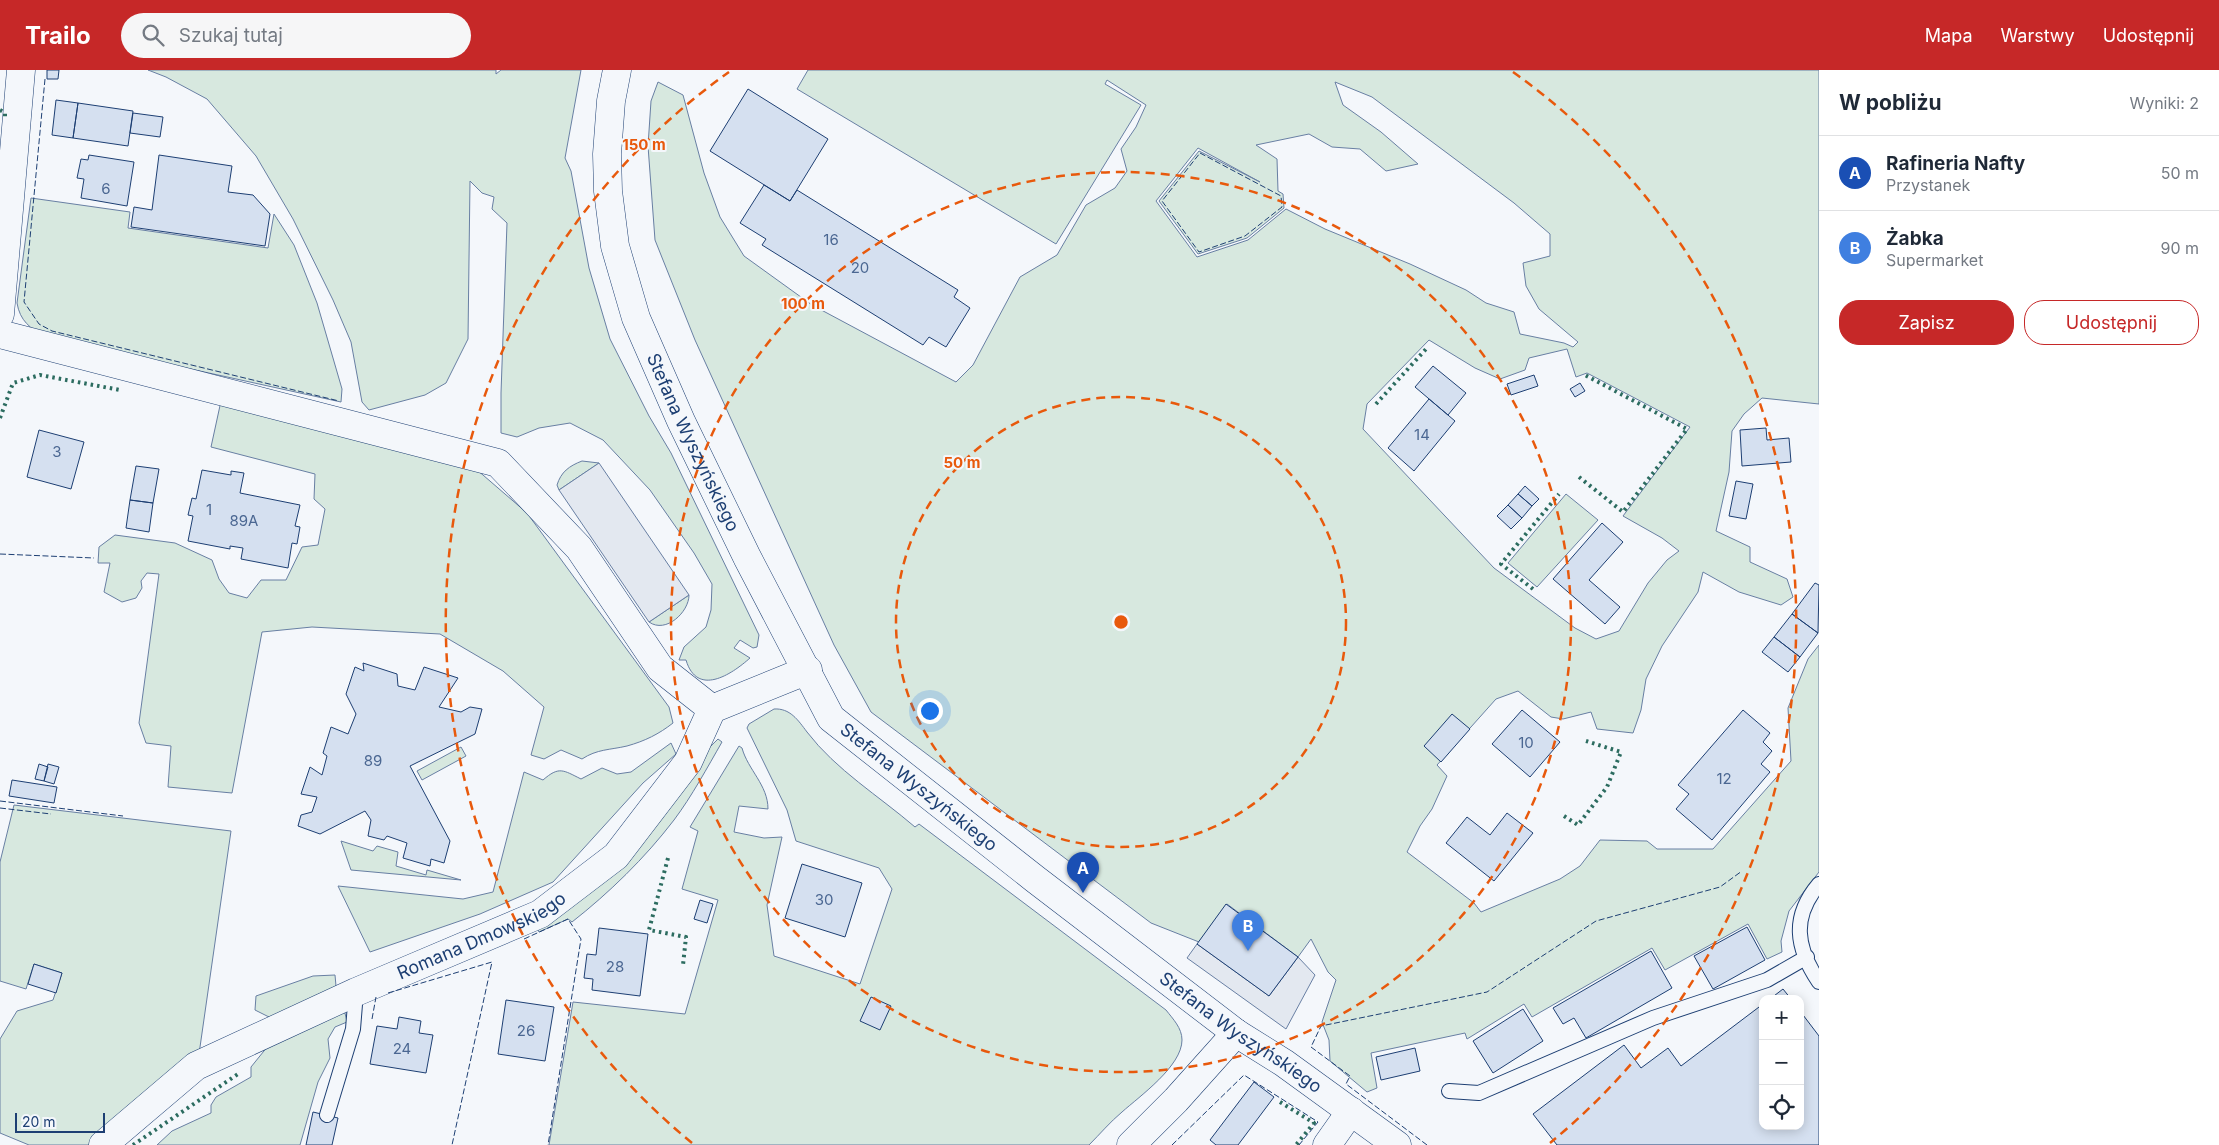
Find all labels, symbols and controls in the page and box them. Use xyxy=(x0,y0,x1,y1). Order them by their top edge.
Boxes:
search box xyxy=(121,13,471,58)
text: Trailo xyxy=(25,21,91,50)
icon: search xyxy=(139,21,167,49)
text: Szukaj tutaj xyxy=(179,24,283,47)
text: Mapa xyxy=(1925,25,1972,46)
text: Warstwy xyxy=(2000,25,2075,46)
text: Udostępnij xyxy=(2103,25,2194,46)
text: W pobliżu xyxy=(1839,90,1942,115)
text: Wyniki: 2 xyxy=(2129,93,2199,113)
text: 150 m xyxy=(622,135,666,154)
text: Rafineria Nafty xyxy=(1886,152,2025,175)
text: A xyxy=(1849,163,1861,183)
text: 50 m xyxy=(2161,163,2199,183)
text: Przystanek xyxy=(1886,175,1970,195)
house number: 6 xyxy=(101,179,111,198)
text: Żabka xyxy=(1886,227,1944,250)
house number: 16 xyxy=(823,230,839,249)
text: B xyxy=(1850,238,1860,258)
text: 90 m xyxy=(2160,238,2199,258)
text: Supermarket xyxy=(1886,250,1983,270)
house number: 20 xyxy=(851,258,869,277)
text: 100 m xyxy=(781,294,825,313)
button: Zapisz xyxy=(1839,300,2014,345)
button: Udostępnij xyxy=(2024,300,2199,345)
street label: Stefana Wyszyńskiego xyxy=(643,350,744,535)
house number: 14 xyxy=(1414,425,1430,444)
house number: 3 xyxy=(52,442,62,461)
text: 50 m xyxy=(944,453,980,472)
house number: 1 xyxy=(206,500,212,519)
house number: 89A xyxy=(230,511,258,530)
centre of rings xyxy=(1112,613,1130,631)
your location xyxy=(917,698,943,724)
street label: Stefana Wyszyńskiego xyxy=(836,718,1002,855)
house number: 10 xyxy=(1518,733,1534,752)
house number: 89 xyxy=(364,751,382,770)
house number: 12 xyxy=(1716,769,1732,788)
pin: A xyxy=(1067,852,1099,893)
street label: Romana Dmowskiego xyxy=(394,887,570,983)
house number: 30 xyxy=(815,890,833,909)
pin: B xyxy=(1232,910,1264,951)
house number: 28 xyxy=(606,957,624,976)
street label: Stefana Wyszyńskiego xyxy=(1156,967,1326,1097)
map controls xyxy=(1759,995,1804,1130)
button: + xyxy=(1759,995,1804,1040)
house number: 26 xyxy=(517,1021,535,1040)
house number: 24 xyxy=(393,1039,411,1058)
button: − xyxy=(1759,1040,1804,1085)
button: locate xyxy=(1759,1085,1804,1130)
scale bar xyxy=(15,1110,105,1133)
text: 20 m xyxy=(22,1113,56,1130)

